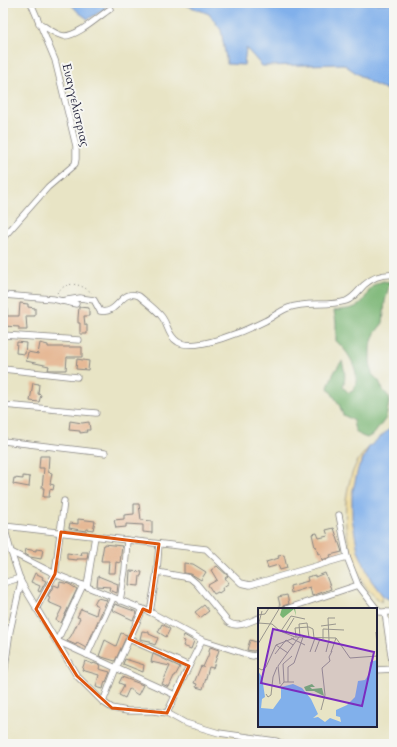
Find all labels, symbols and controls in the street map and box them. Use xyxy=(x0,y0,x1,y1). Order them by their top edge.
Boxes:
street label: Ευαγγελίστριας xyxy=(58,62,93,148)
inset map xyxy=(258,608,377,727)

